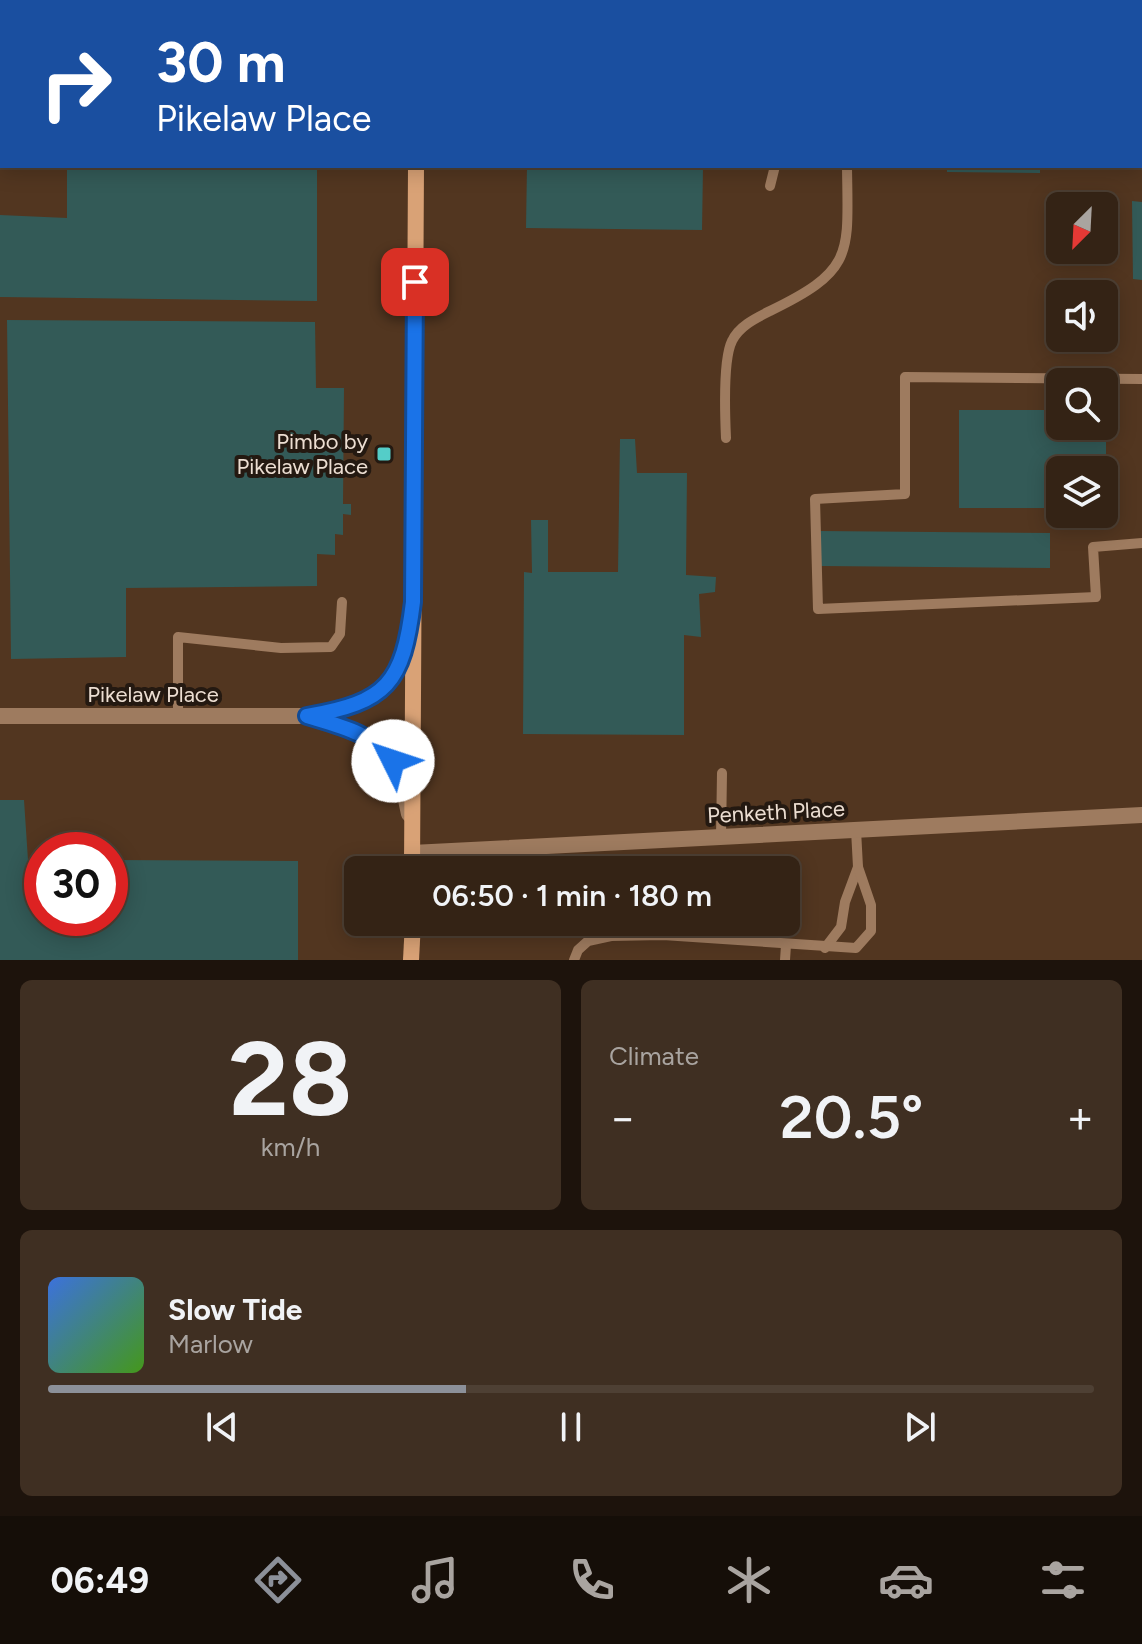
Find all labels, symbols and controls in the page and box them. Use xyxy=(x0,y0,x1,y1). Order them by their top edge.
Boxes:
text: 30 m xyxy=(156,29,286,96)
icon: right xyxy=(24,32,128,136)
text: Pikelaw Place xyxy=(156,97,371,140)
north arrow xyxy=(1046,192,1118,264)
map controls xyxy=(1046,192,1118,528)
pin xyxy=(381,248,449,316)
icon: arrive xyxy=(393,260,437,304)
button: sound xyxy=(1046,280,1118,352)
button: search xyxy=(1046,368,1118,440)
place label: Pimbo by Pikelaw Place xyxy=(236,428,368,480)
marker: Pimbo by Pikelaw Place xyxy=(375,445,393,463)
button: layers xyxy=(1046,456,1118,528)
street label: Pikelaw Place xyxy=(87,681,219,708)
position arrow xyxy=(351,719,435,803)
street label: Penketh Place xyxy=(706,795,846,829)
speed limit sign: 30 xyxy=(24,832,128,936)
text: 06:50 · 1 min · 180 m xyxy=(432,877,712,914)
text: 28 xyxy=(229,1016,352,1141)
text: Climate xyxy=(609,1040,699,1072)
text: 20.5° xyxy=(780,1081,924,1153)
text: − xyxy=(609,1091,636,1144)
text: + xyxy=(1067,1091,1094,1144)
text: km/h xyxy=(261,1131,320,1163)
text: Slow Tide xyxy=(168,1291,302,1328)
text: Marlow xyxy=(168,1328,253,1360)
icon: previous xyxy=(200,1405,244,1449)
icon: pause xyxy=(549,1405,593,1449)
icon: next xyxy=(898,1405,942,1449)
icon: directions xyxy=(250,1552,306,1608)
icon: music xyxy=(407,1552,463,1608)
icon: phone xyxy=(564,1552,620,1608)
icon: climate xyxy=(721,1552,777,1608)
icon: car xyxy=(878,1552,934,1608)
icon: filters xyxy=(1035,1552,1091,1608)
text: 06:49 xyxy=(51,1559,149,1602)

